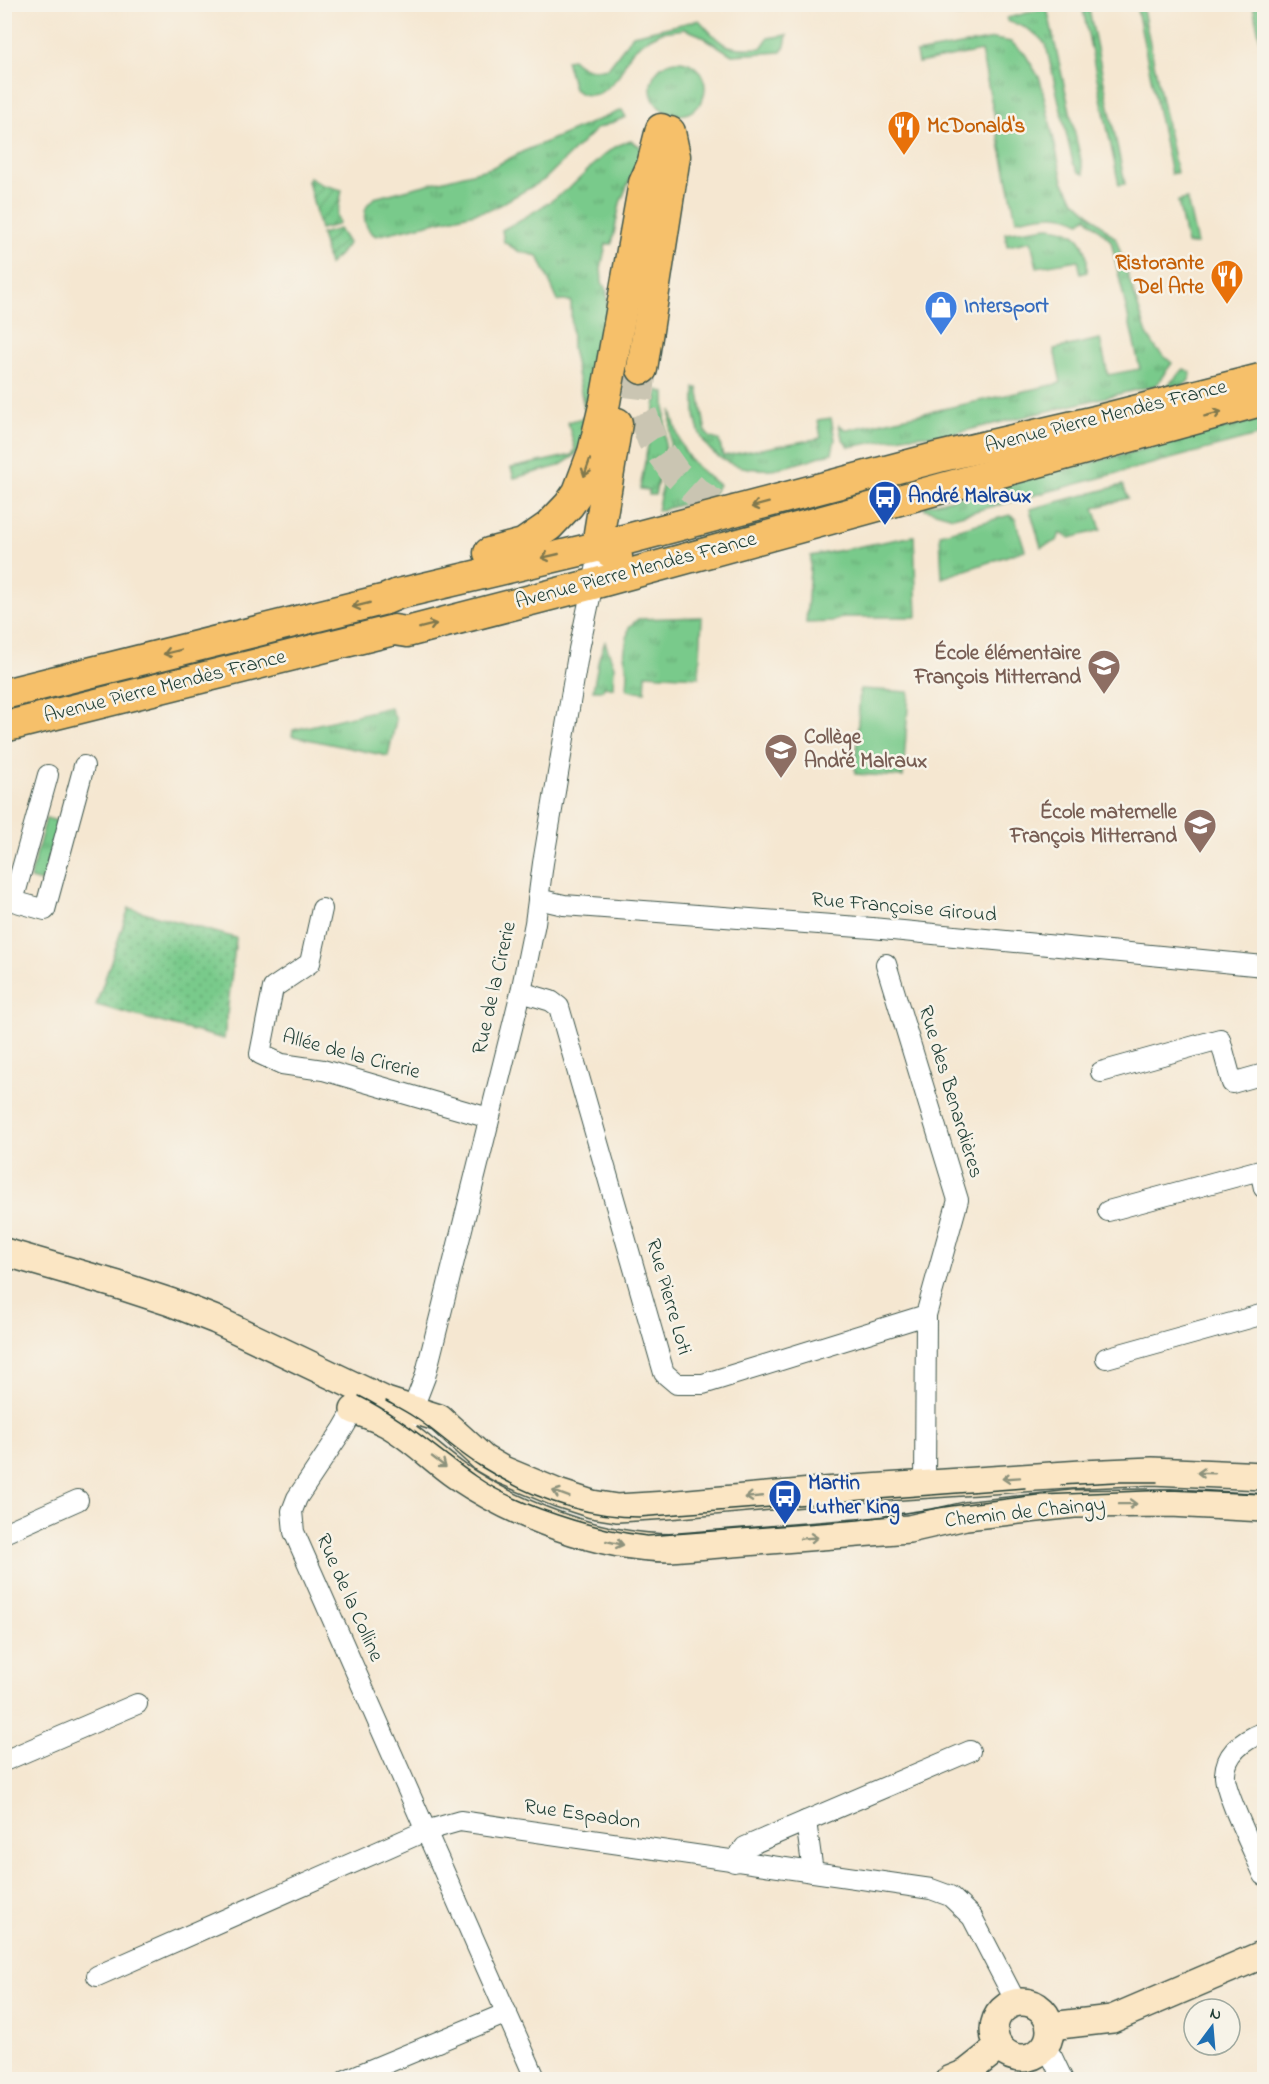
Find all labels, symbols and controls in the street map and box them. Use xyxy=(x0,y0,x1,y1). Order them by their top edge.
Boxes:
restaurant icon: McDonald's xyxy=(886,109,922,156)
place label: McDonald's xyxy=(927,112,1026,142)
place label: Ristorante Del Arte xyxy=(1115,249,1205,303)
restaurant icon: Ristorante Del Arte xyxy=(1209,258,1245,305)
shop icon: Intersport xyxy=(923,289,959,336)
place label: Intersport xyxy=(964,292,1050,322)
street label: Avenue Pierre Mendès France xyxy=(982,372,1231,462)
one-way arrow xyxy=(1204,408,1223,419)
one-way arrow xyxy=(581,458,592,476)
bus stop icon: André Malraux xyxy=(867,479,903,526)
place label: André Malraux xyxy=(908,482,1031,512)
one-way arrow xyxy=(751,499,770,511)
street label: Avenue Pierre Mendès France xyxy=(512,524,760,618)
one-way arrow xyxy=(541,551,560,563)
one-way arrow xyxy=(352,599,371,611)
one-way arrow xyxy=(419,620,438,632)
place label: École élémentaire François Mitterrand xyxy=(913,639,1082,693)
street label: Avenue Pierre Mendès France xyxy=(41,642,290,732)
one-way arrow xyxy=(163,646,182,658)
school or university icon: École élémentaire François Mitterrand xyxy=(1086,648,1122,695)
place label: Collège André Malraux xyxy=(804,723,927,777)
school or university icon: Collège André Malraux xyxy=(763,732,799,779)
place label: École maternelle François Mitterrand xyxy=(1009,798,1178,852)
school or university icon: École maternelle François Mitterrand xyxy=(1182,807,1218,854)
street label: Rue Françoise Giroud xyxy=(810,885,998,931)
street label: Rue de la Cirerie xyxy=(465,918,525,1058)
street label: Rue des Benardières xyxy=(910,1002,990,1182)
street label: Allée de la Cirerie xyxy=(279,1022,424,1088)
street label: Rue Pierre Loti xyxy=(637,1235,699,1359)
one-way arrow xyxy=(431,1455,447,1468)
one-way arrow xyxy=(1197,1467,1217,1478)
place label: Martin Luther King xyxy=(808,1469,900,1525)
one-way arrow xyxy=(1002,1473,1022,1484)
bus stop icon: Martin Luther King xyxy=(767,1478,803,1525)
one-way arrow xyxy=(552,1488,571,1499)
street label: Chemin de Chaingy xyxy=(943,1490,1107,1538)
one-way arrow xyxy=(745,1492,764,1503)
one-way arrow xyxy=(1117,1498,1137,1510)
street label: Rue de la Colline xyxy=(307,1529,391,1667)
one-way arrow xyxy=(799,1532,818,1543)
one-way arrow xyxy=(605,1537,624,1549)
street label: Rue Espadon xyxy=(522,1792,642,1838)
north arrow xyxy=(1182,1997,1242,2057)
text: N xyxy=(1207,2001,1224,2028)

